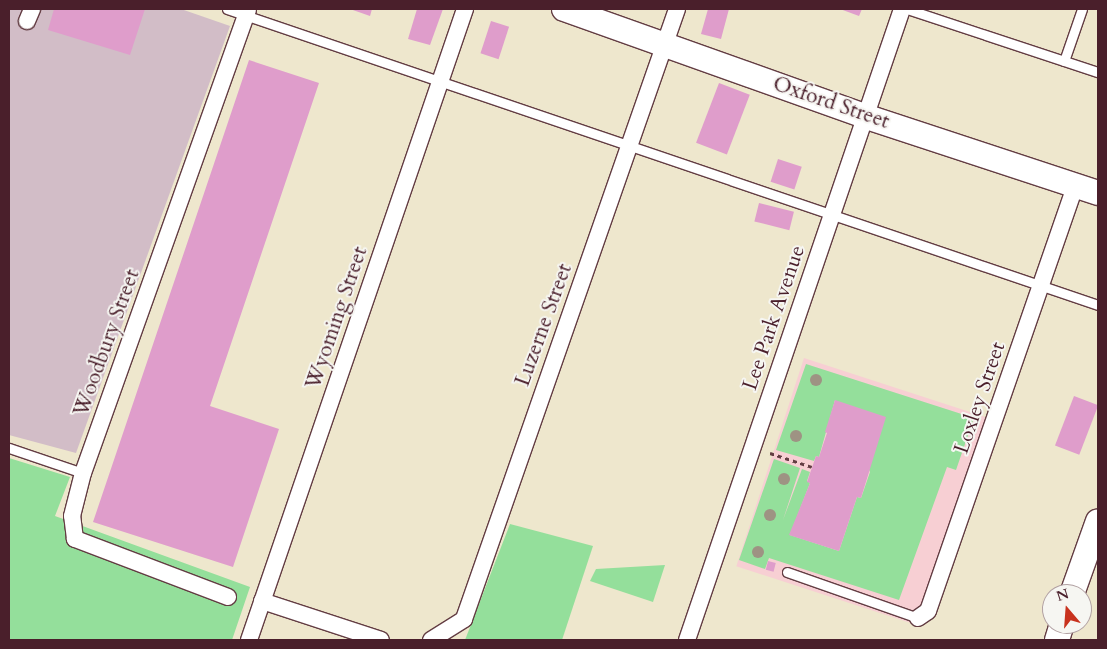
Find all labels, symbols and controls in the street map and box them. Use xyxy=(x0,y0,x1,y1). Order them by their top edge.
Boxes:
street label: Oxford Street xyxy=(770,71,892,135)
street label: Lee Park Avenue xyxy=(737,242,811,394)
street label: Wyoming Street xyxy=(301,243,373,393)
street label: Luzerne Street xyxy=(510,260,578,390)
street label: Woodbury Street xyxy=(69,266,145,420)
street label: Loxley Street xyxy=(949,339,1011,457)
north arrow xyxy=(1042,584,1092,634)
text: N xyxy=(1054,584,1071,606)

